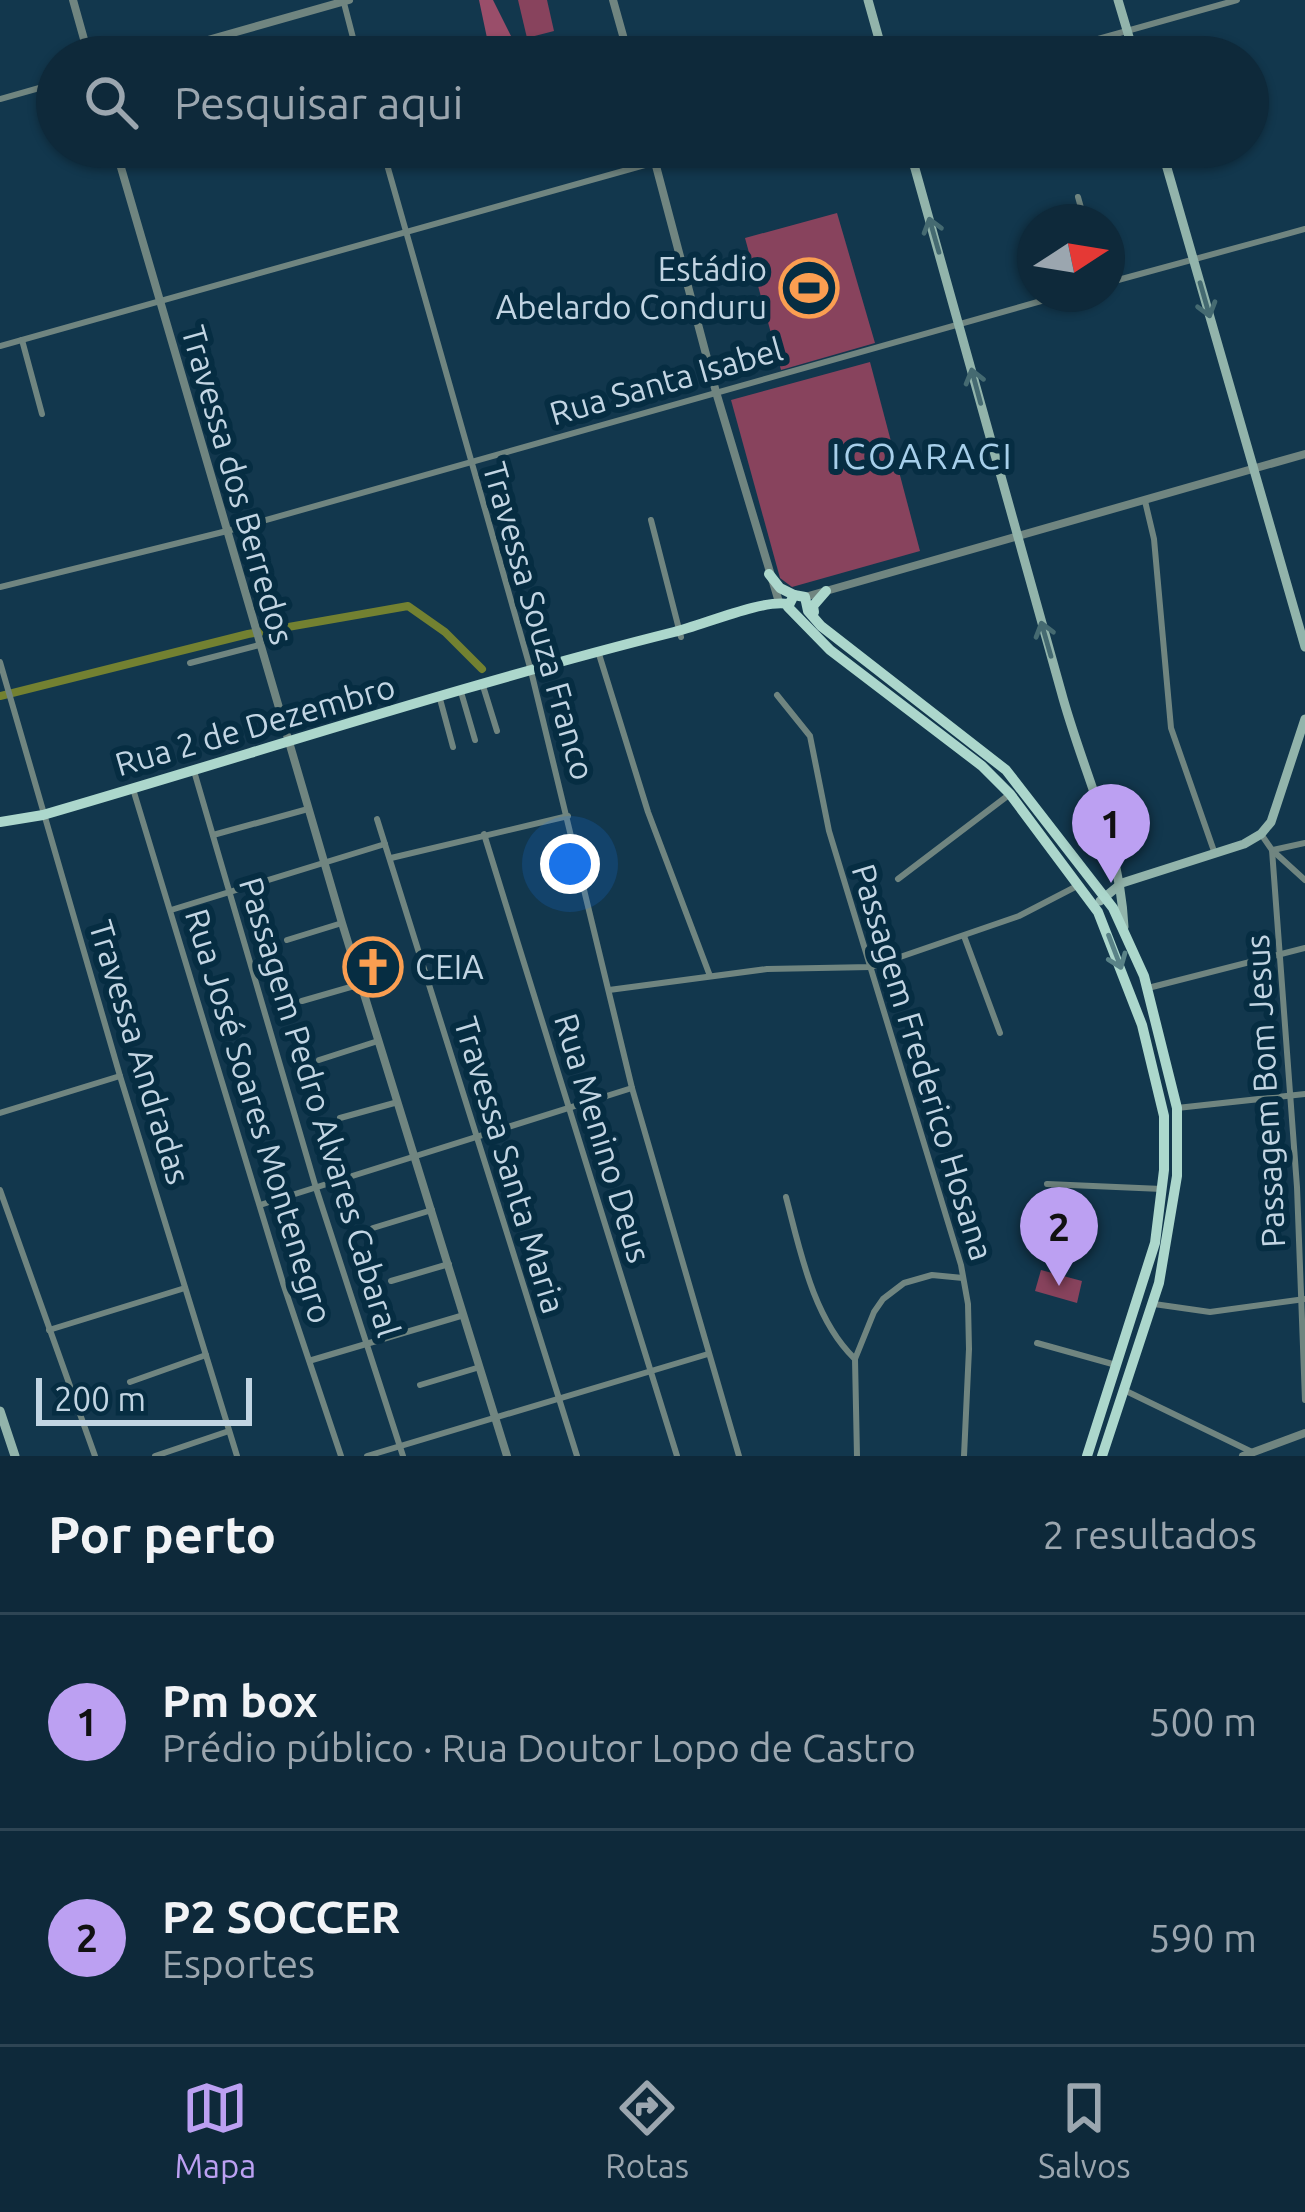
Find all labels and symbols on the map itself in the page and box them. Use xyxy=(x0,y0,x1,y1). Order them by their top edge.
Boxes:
north arrow xyxy=(1017,204,1125,312)
one-way arrow xyxy=(921,217,943,255)
place label: Estádio Abelardo Conduru xyxy=(496,250,767,325)
sports icon: Estádio Abelardo Conduru xyxy=(778,257,840,319)
one-way arrow xyxy=(1195,280,1217,318)
street label: Travessa dos Berredos xyxy=(175,321,302,648)
street label: Rua Santa Isabel xyxy=(545,330,786,431)
one-way arrow xyxy=(963,368,985,406)
district label: ICOARACI xyxy=(831,435,1015,476)
street label: Travessa Souza Franco xyxy=(476,458,603,784)
one-way arrow xyxy=(1034,621,1056,659)
street label: Rua 2 de Dezembro xyxy=(111,667,399,782)
pin: 1 xyxy=(1072,784,1150,883)
your location xyxy=(540,834,600,894)
street label: Passagem Frederico Hosana xyxy=(846,859,1001,1264)
street label: Passagem Pedro Alvares Cabaral xyxy=(233,873,408,1341)
street label: Rua José Soares Montenegro xyxy=(179,904,340,1328)
street label: Travessa Andradas xyxy=(83,916,198,1188)
one-way arrow xyxy=(1106,932,1128,969)
street label: Passagem Bom Jesus xyxy=(1238,934,1291,1249)
church icon: CEIA xyxy=(342,936,404,998)
place label: CEIA xyxy=(415,948,484,985)
street label: Rua Menino Deus xyxy=(548,1009,659,1267)
street label: Travessa Santa Maria xyxy=(448,1012,573,1317)
pin: 2 xyxy=(1020,1187,1098,1286)
scale bar xyxy=(36,1372,252,1425)

